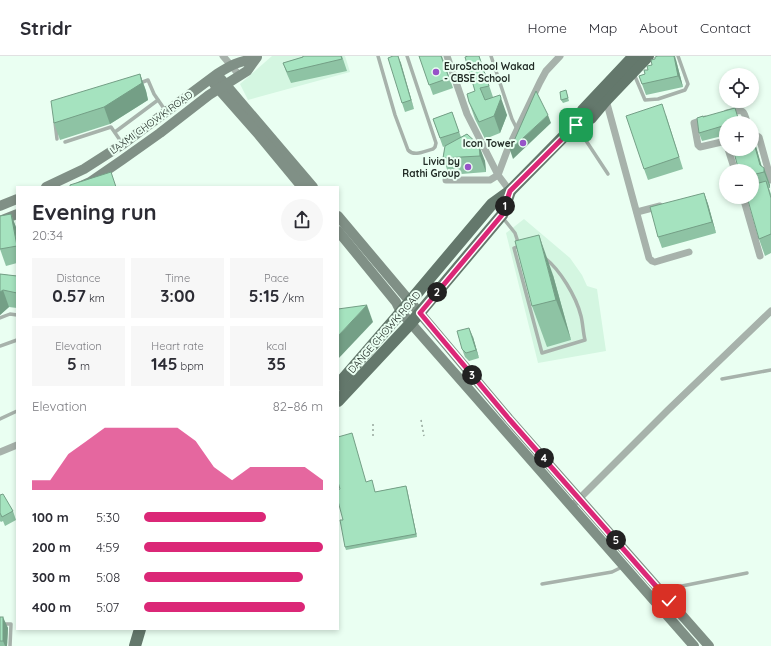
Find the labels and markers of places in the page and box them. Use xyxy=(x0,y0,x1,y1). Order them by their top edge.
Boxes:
place label: EuroSchool Wakad - CBSE School xyxy=(444,60,535,85)
marker: EuroSchool Wakad - CBSE School xyxy=(431,67,441,77)
pin xyxy=(559,108,593,142)
place label: Icon Tower xyxy=(463,137,516,150)
marker: Icon Tower xyxy=(518,138,528,148)
place label: Livia by Rathi Group xyxy=(402,155,460,180)
marker: Livia by Rathi Group xyxy=(463,162,473,172)
pin: 1 xyxy=(495,196,515,216)
pin: 2 xyxy=(427,282,447,302)
pin: 3 xyxy=(462,365,482,385)
pin: 4 xyxy=(534,448,554,468)
pin: 5 xyxy=(606,530,626,550)
pin xyxy=(652,584,686,618)

